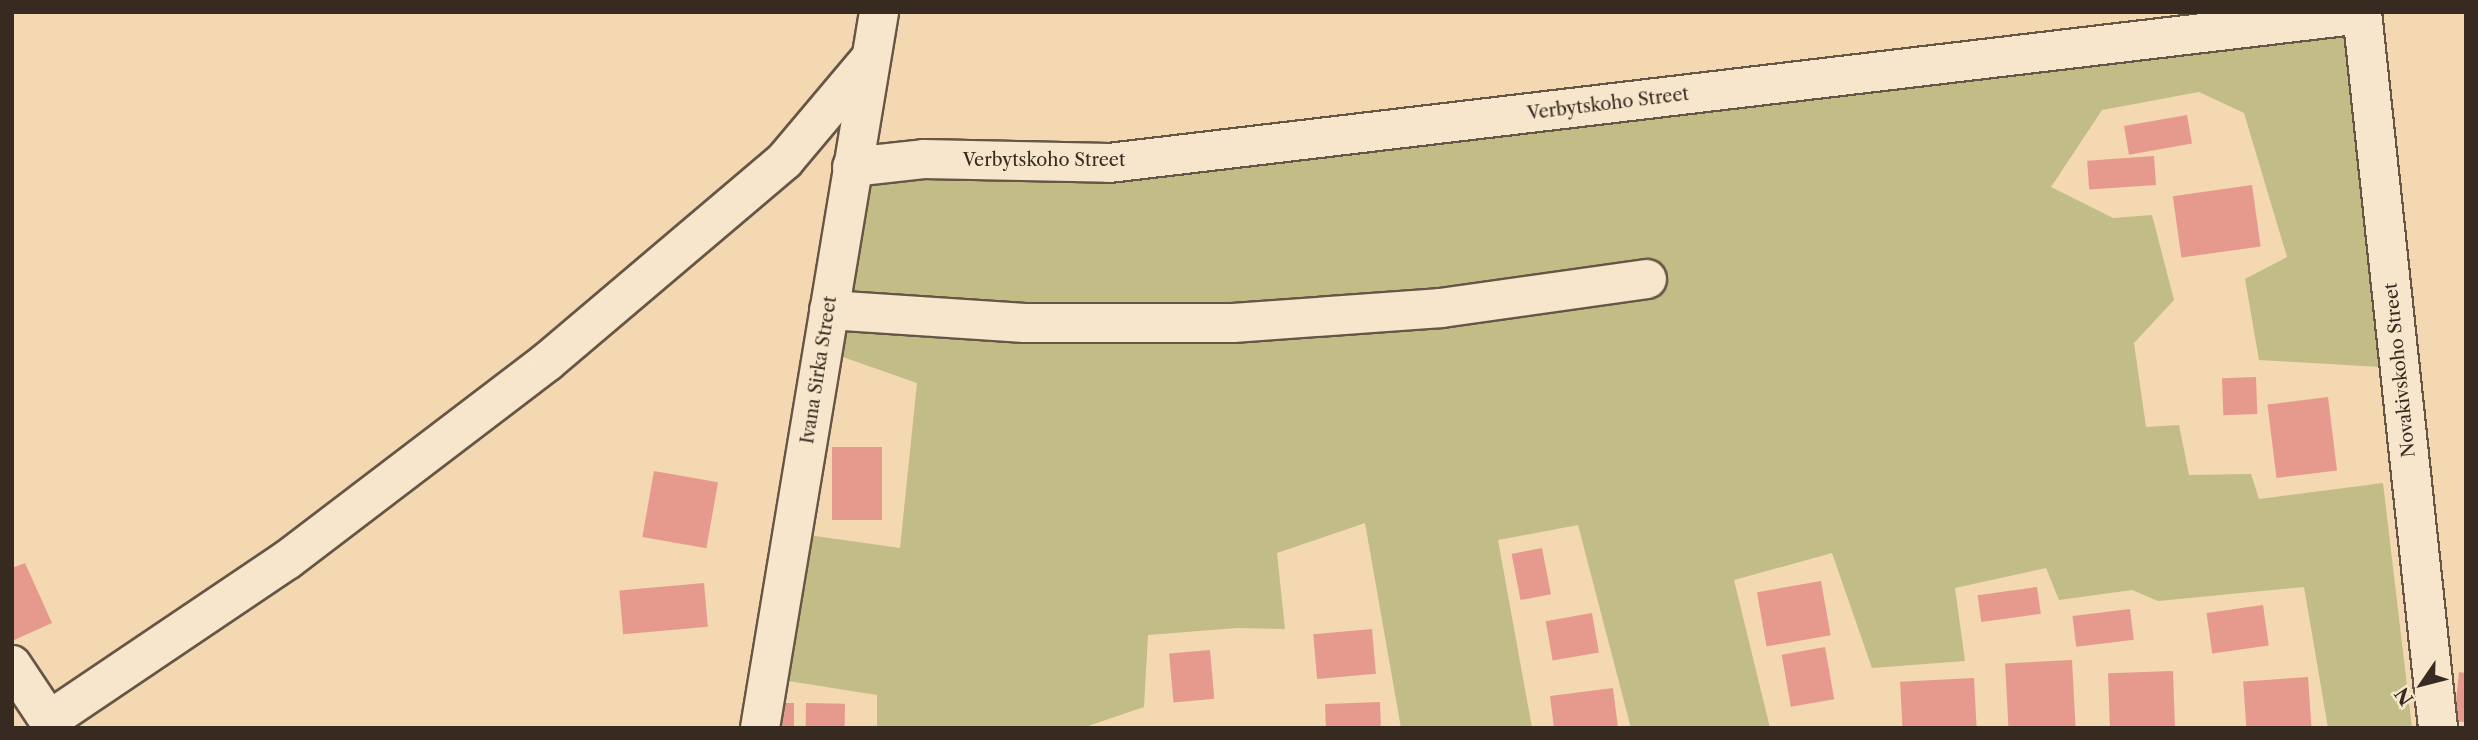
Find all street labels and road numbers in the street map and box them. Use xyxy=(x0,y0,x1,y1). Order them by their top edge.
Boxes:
street label: Verbytskoho Street xyxy=(1526,83,1690,125)
street label: Verbytskoho Street xyxy=(963,149,1125,171)
street label: Novakivskoho Street xyxy=(2380,282,2420,458)
street label: Ivana Sirka Street xyxy=(797,294,841,446)

